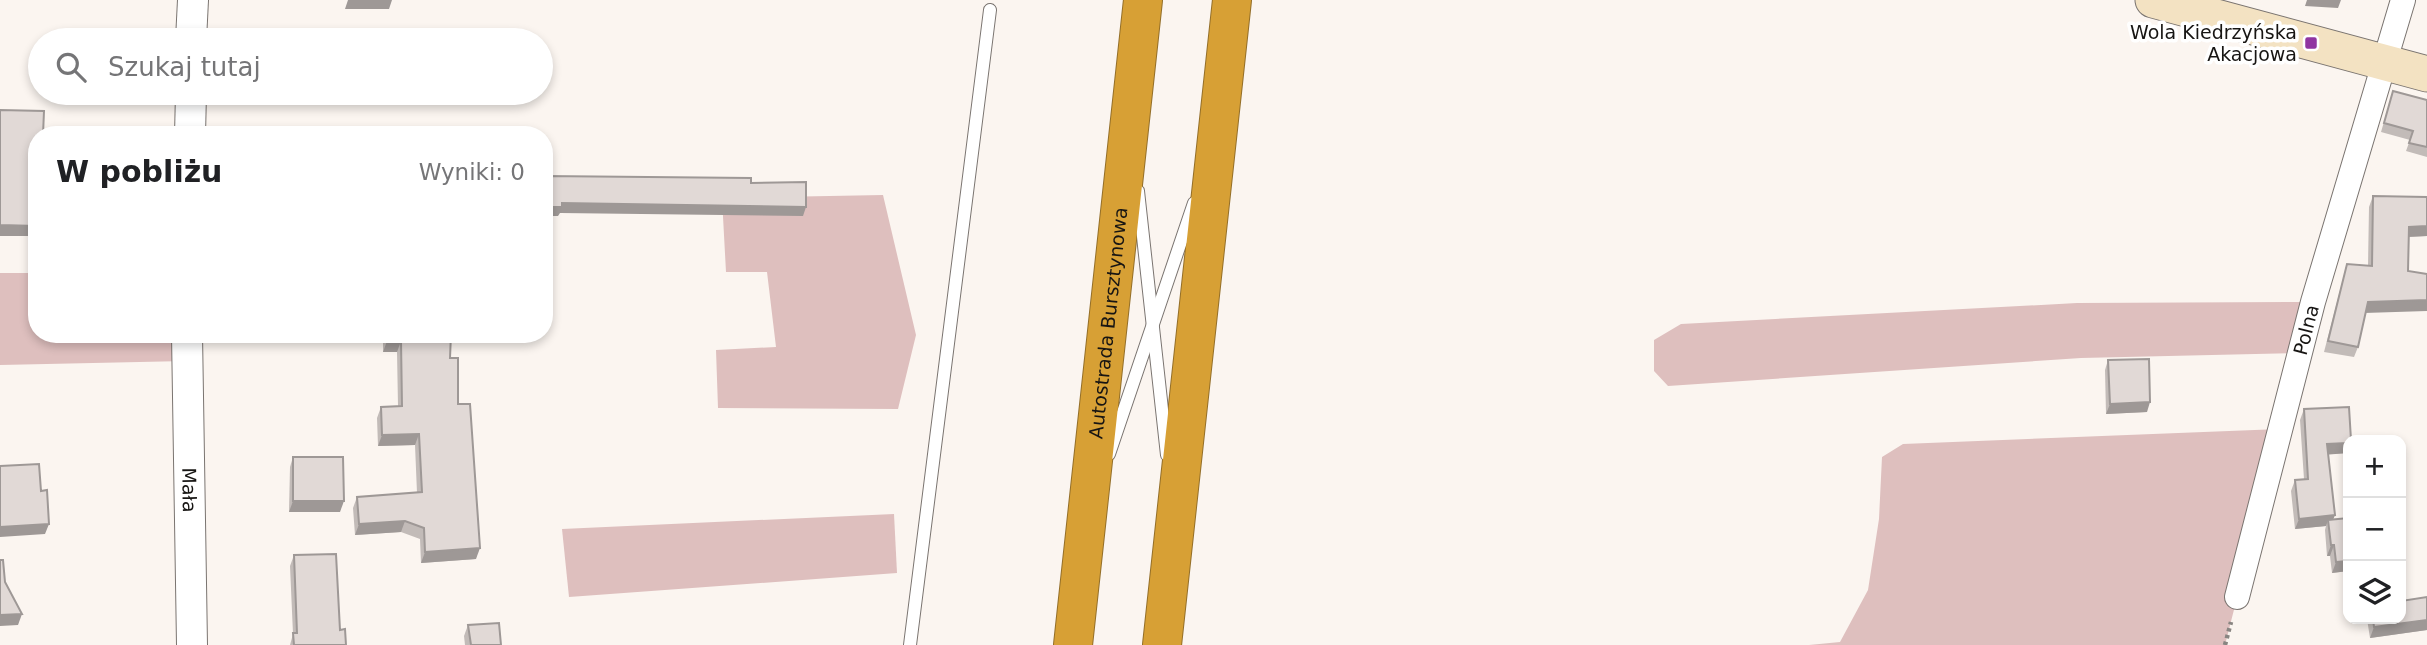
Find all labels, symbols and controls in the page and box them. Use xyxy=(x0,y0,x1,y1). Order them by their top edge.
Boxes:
place label: Wola Kiedrzyńska Akacjowa xyxy=(2130,21,2297,65)
search box xyxy=(28,28,553,105)
marker: Wola Kiedrzyńska Akacjowa xyxy=(2303,35,2319,51)
icon: search xyxy=(52,48,90,86)
text: Szukaj tutaj xyxy=(108,52,261,82)
text: W pobliżu xyxy=(56,154,222,189)
text: Wyniki: 0 xyxy=(419,159,525,185)
street label: Autostrada Bursztynowa xyxy=(1084,206,1131,440)
street label: Polna xyxy=(2289,302,2323,357)
map controls xyxy=(2343,435,2406,624)
button: + xyxy=(2343,435,2406,498)
street label: Mała xyxy=(178,467,201,513)
button: − xyxy=(2343,498,2406,561)
button: layers xyxy=(2343,561,2406,624)

